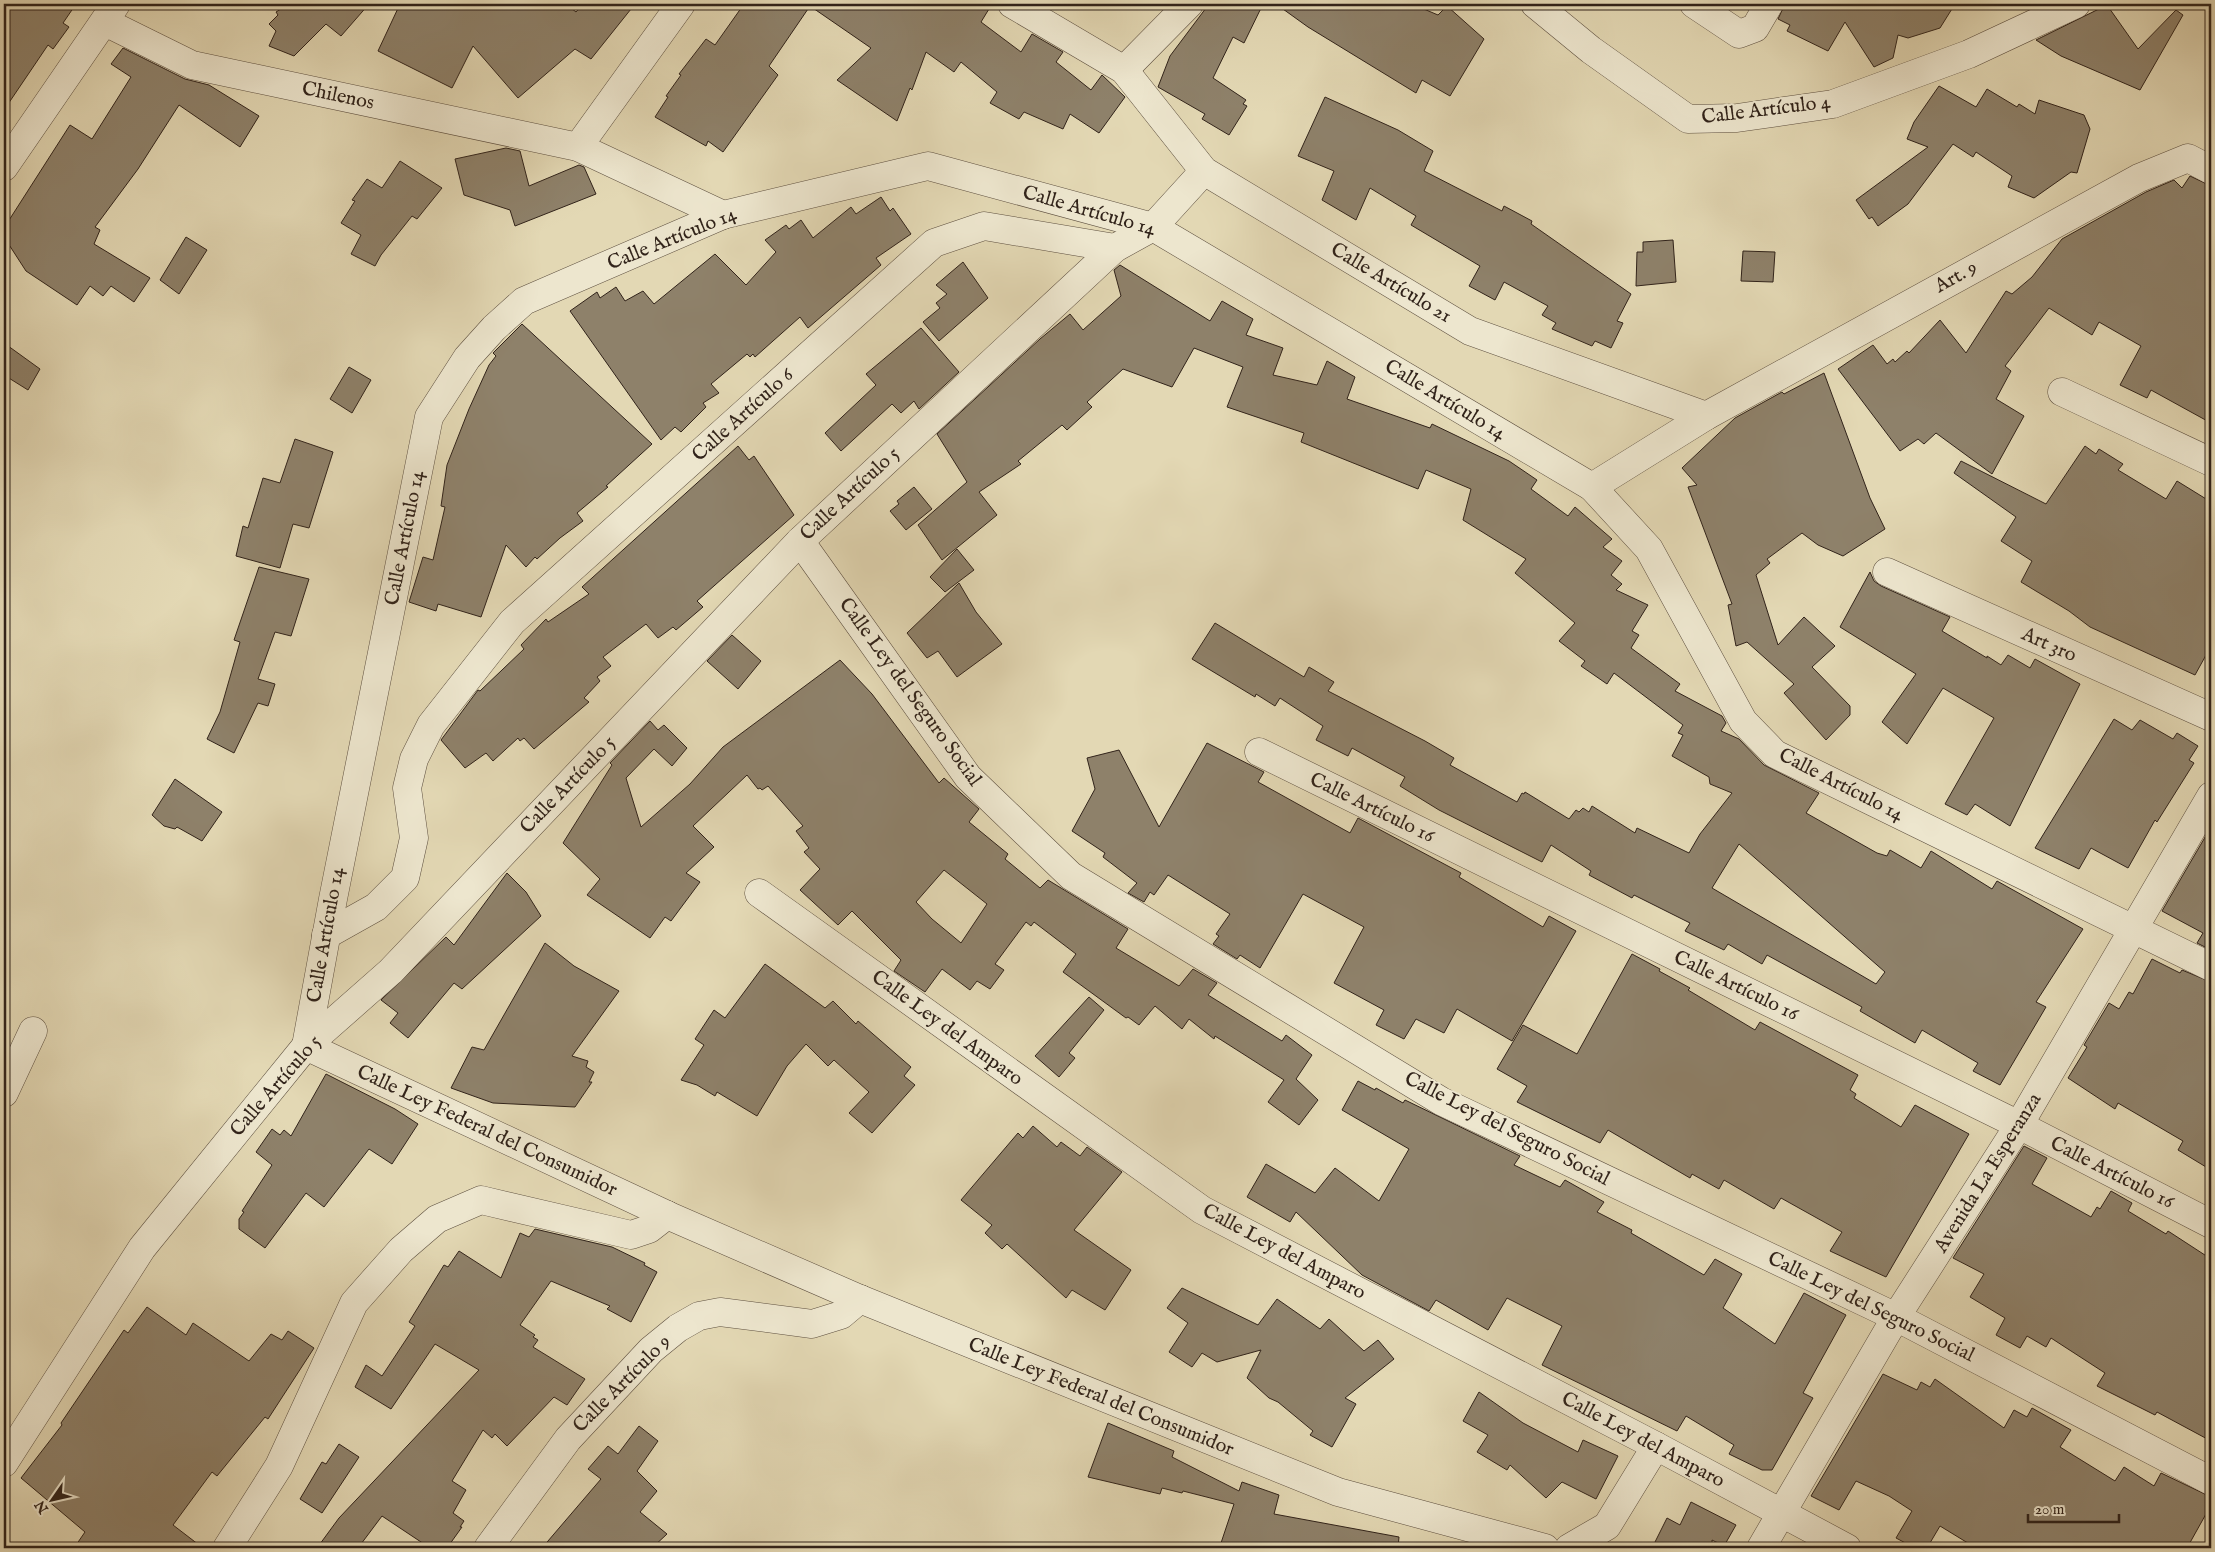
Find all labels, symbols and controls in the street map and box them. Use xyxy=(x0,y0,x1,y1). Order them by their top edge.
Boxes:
street label: Chilenos xyxy=(300,76,376,116)
street label: Calle Artículo 4 xyxy=(1700,90,1832,130)
street label: Calle Artículo 14 xyxy=(1020,180,1159,242)
street label: Calle Artículo 14 xyxy=(604,202,740,276)
street label: Calle Artículo 21 xyxy=(1326,237,1456,329)
street label: Art. 9 xyxy=(1929,255,1982,299)
street label: Calle Artículo 14 xyxy=(1380,354,1510,446)
street label: Calle Artículo 6 xyxy=(687,362,799,467)
street label: Calle Artículo 5 xyxy=(795,442,905,546)
street label: Calle Artículo 14 xyxy=(380,468,430,608)
street label: Calle Ley del Seguro Social xyxy=(833,593,987,792)
street label: Art 3ro xyxy=(2017,621,2081,668)
street label: Calle Artículo 5 xyxy=(515,731,621,839)
street label: Calle Artículo 14 xyxy=(1774,743,1908,827)
street label: Calle Artículo 16 xyxy=(1306,767,1439,849)
street label: Calle Artículo 14 xyxy=(302,865,350,1005)
street label: Calle Artículo 16 xyxy=(1670,945,1803,1027)
street label: Calle Ley del Amparo xyxy=(866,965,1028,1092)
street label: Calle Artículo 5 xyxy=(225,1030,327,1142)
street label: Calle Ley Federal del Consumidor xyxy=(353,1060,622,1203)
street label: Calle Ley del Seguro Social xyxy=(1400,1066,1614,1192)
street label: Avenida La Esperanza xyxy=(1928,1088,2047,1258)
street label: Calle Artículo 16 xyxy=(2046,1131,2179,1215)
street label: Calle Ley del Amparo xyxy=(1198,1198,1370,1306)
street label: Calle Ley del Seguro Social xyxy=(1763,1246,1979,1368)
street label: Calle Artículo 9 xyxy=(568,1330,676,1438)
street label: Calle Ley Federal del Consumidor xyxy=(964,1332,1238,1462)
street label: Calle Ley del Amparo xyxy=(1557,1386,1729,1494)
north arrow xyxy=(28,1474,78,1524)
scale bar xyxy=(2028,1492,2119,1524)
text: N xyxy=(31,1497,53,1518)
text: 20 m xyxy=(2035,1500,2065,1519)

